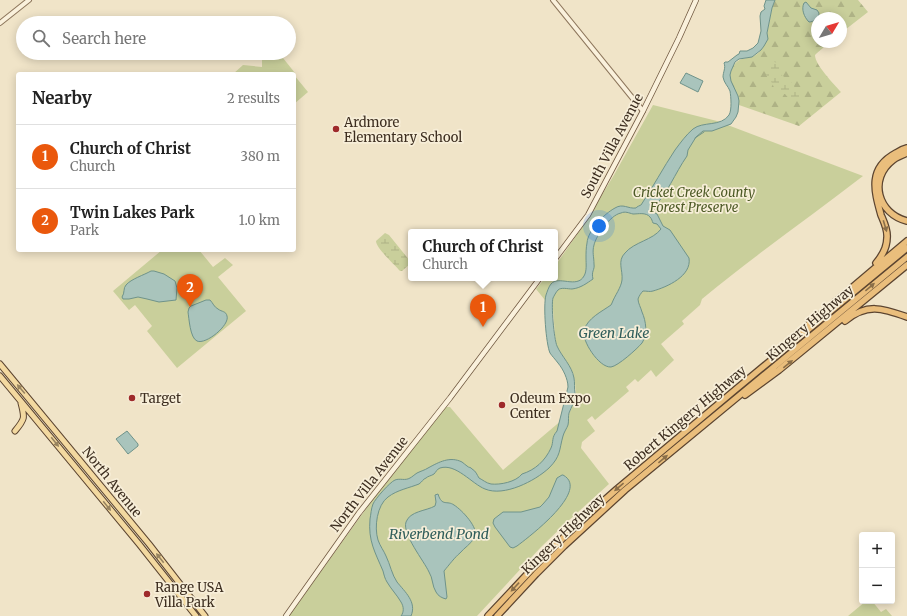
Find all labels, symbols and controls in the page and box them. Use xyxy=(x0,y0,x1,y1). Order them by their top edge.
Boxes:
north arrow xyxy=(811,12,847,48)
search box xyxy=(16,16,296,60)
icon: search xyxy=(30,27,52,49)
text: Search here xyxy=(62,29,146,48)
text: Nearby xyxy=(32,87,92,109)
text: 2 results xyxy=(227,90,280,107)
street label: South Villa Avenue xyxy=(577,90,647,201)
place label: Ardmore Elementary School xyxy=(343,114,462,146)
marker: Ardmore Elementary School xyxy=(331,124,341,134)
text: Church of Christ xyxy=(70,139,191,158)
text: 1 xyxy=(42,148,48,165)
text: 380 m xyxy=(241,148,280,165)
text: Church xyxy=(70,158,115,175)
park label: Cricket Creek County Forest Preserve xyxy=(633,184,755,216)
text: Twin Lakes Park xyxy=(70,203,195,222)
text: 2 xyxy=(41,212,49,229)
text: 1.0 km xyxy=(239,212,280,229)
your location xyxy=(589,216,609,236)
one-way arrow xyxy=(882,220,888,232)
text: Park xyxy=(70,222,99,239)
popup xyxy=(408,229,558,281)
text: Church of Christ xyxy=(422,237,544,256)
text: Church xyxy=(422,256,468,273)
pin: 2 xyxy=(177,274,203,307)
street label: Kingery Highway xyxy=(763,281,858,365)
one-way arrow xyxy=(865,283,875,292)
pin: 1 xyxy=(470,294,496,327)
water label: Green Lake xyxy=(578,324,650,342)
one-way arrow xyxy=(782,359,793,368)
street label: Robert Kingery Highway xyxy=(620,362,750,474)
one-way arrow xyxy=(17,384,26,394)
place label: Target xyxy=(140,390,181,407)
place label: Odeum Expo Center xyxy=(510,390,591,422)
marker: Target xyxy=(127,393,137,403)
marker: Odeum Expo Center xyxy=(497,400,507,410)
street label: North Villa Avenue xyxy=(326,433,412,535)
one-way arrow xyxy=(50,436,59,447)
street label: North Avenue xyxy=(78,443,146,521)
one-way arrow xyxy=(657,455,668,464)
one-way arrow xyxy=(614,483,625,492)
street label: Kingery Highway xyxy=(518,490,608,578)
one-way arrow xyxy=(103,500,112,511)
water label: Riverbend Pond xyxy=(389,525,489,543)
map controls xyxy=(859,532,895,604)
button: + xyxy=(859,532,895,568)
one-way arrow xyxy=(156,553,165,564)
button: − xyxy=(859,568,895,604)
place label: Range USA Villa Park xyxy=(154,579,224,611)
one-way arrow xyxy=(511,581,520,592)
marker: Range USA Villa Park xyxy=(142,589,152,599)

